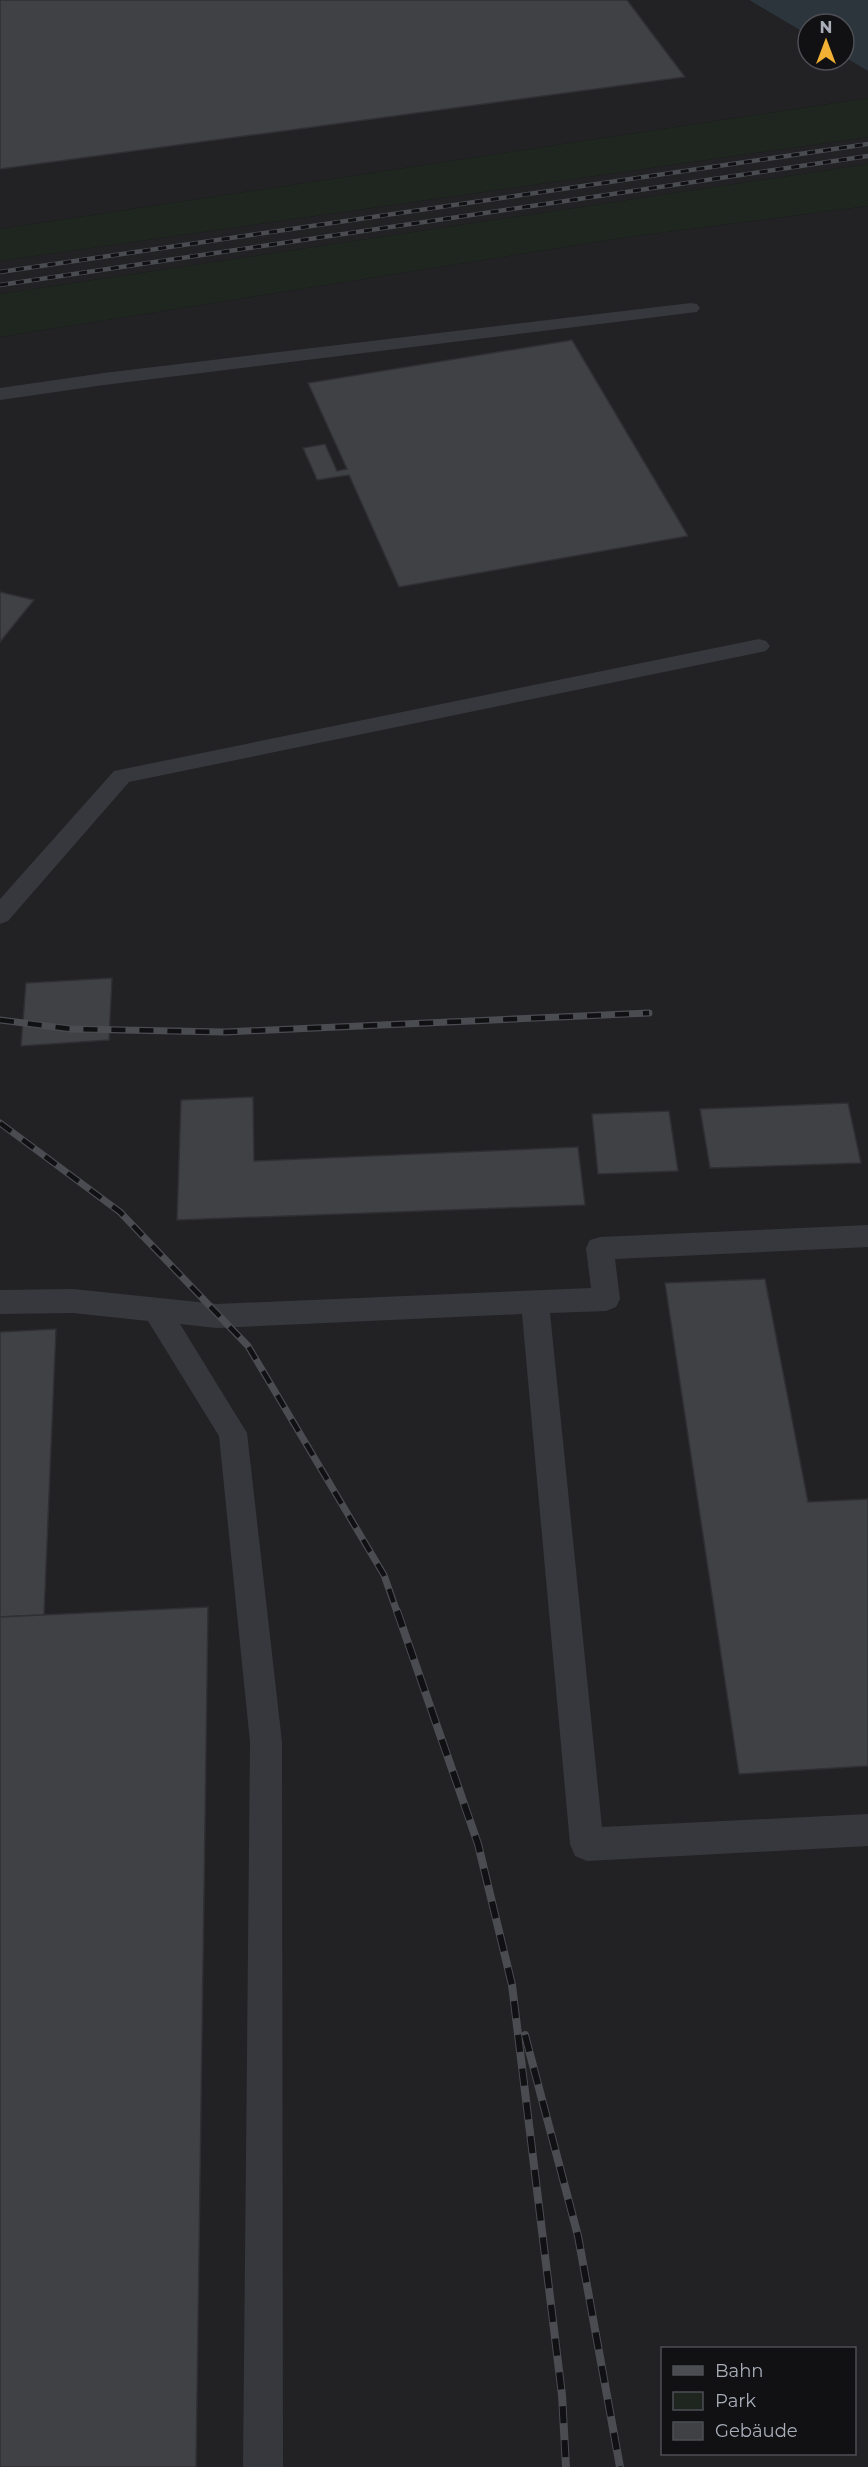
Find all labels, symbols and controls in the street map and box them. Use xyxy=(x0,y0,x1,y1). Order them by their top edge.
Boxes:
north arrow xyxy=(796,12,856,72)
text: N xyxy=(820,18,832,37)
legend xyxy=(661,2347,856,2455)
text: Bahn xyxy=(715,2360,764,2382)
text: Park xyxy=(715,2390,756,2412)
text: Gebäude xyxy=(715,2420,798,2442)

